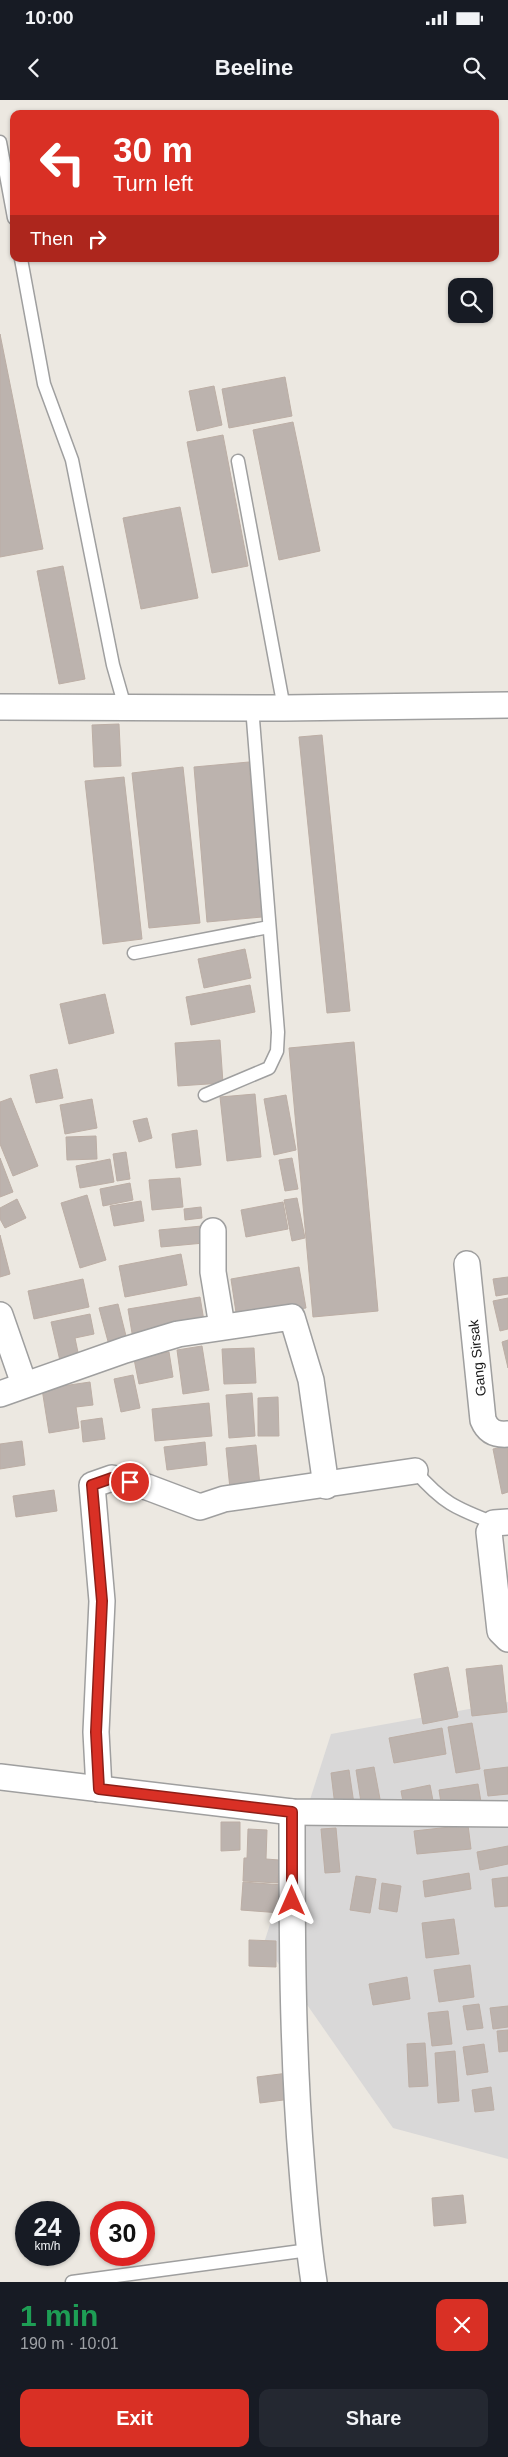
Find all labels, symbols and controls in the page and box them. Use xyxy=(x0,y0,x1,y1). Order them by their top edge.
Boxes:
text: 10:00 xyxy=(25,7,74,28)
icon: back xyxy=(20,54,48,82)
icon: search xyxy=(460,54,488,82)
text: Beeline xyxy=(215,55,293,80)
icon: left xyxy=(30,130,95,195)
text: 30 m xyxy=(113,130,193,169)
text: Turn left xyxy=(113,171,193,196)
icon: right xyxy=(83,225,111,253)
text: Then xyxy=(30,228,73,249)
map controls xyxy=(448,278,493,323)
button: search xyxy=(448,278,493,323)
street label: Gang Sirsak xyxy=(465,1318,489,1397)
pin xyxy=(109,1461,151,1503)
icon: arrive xyxy=(116,1468,144,1496)
position arrow xyxy=(265,1874,317,1926)
speed limit sign: 30 xyxy=(90,2201,155,2266)
text: 24 xyxy=(34,2213,61,2241)
text: km/h xyxy=(34,2239,61,2253)
text: 1 min xyxy=(20,2299,98,2332)
button: close xyxy=(436,2299,488,2351)
text: 190 m · 10:01 xyxy=(20,2335,119,2352)
button: Exit xyxy=(20,2389,249,2447)
button: Share xyxy=(259,2389,488,2447)

